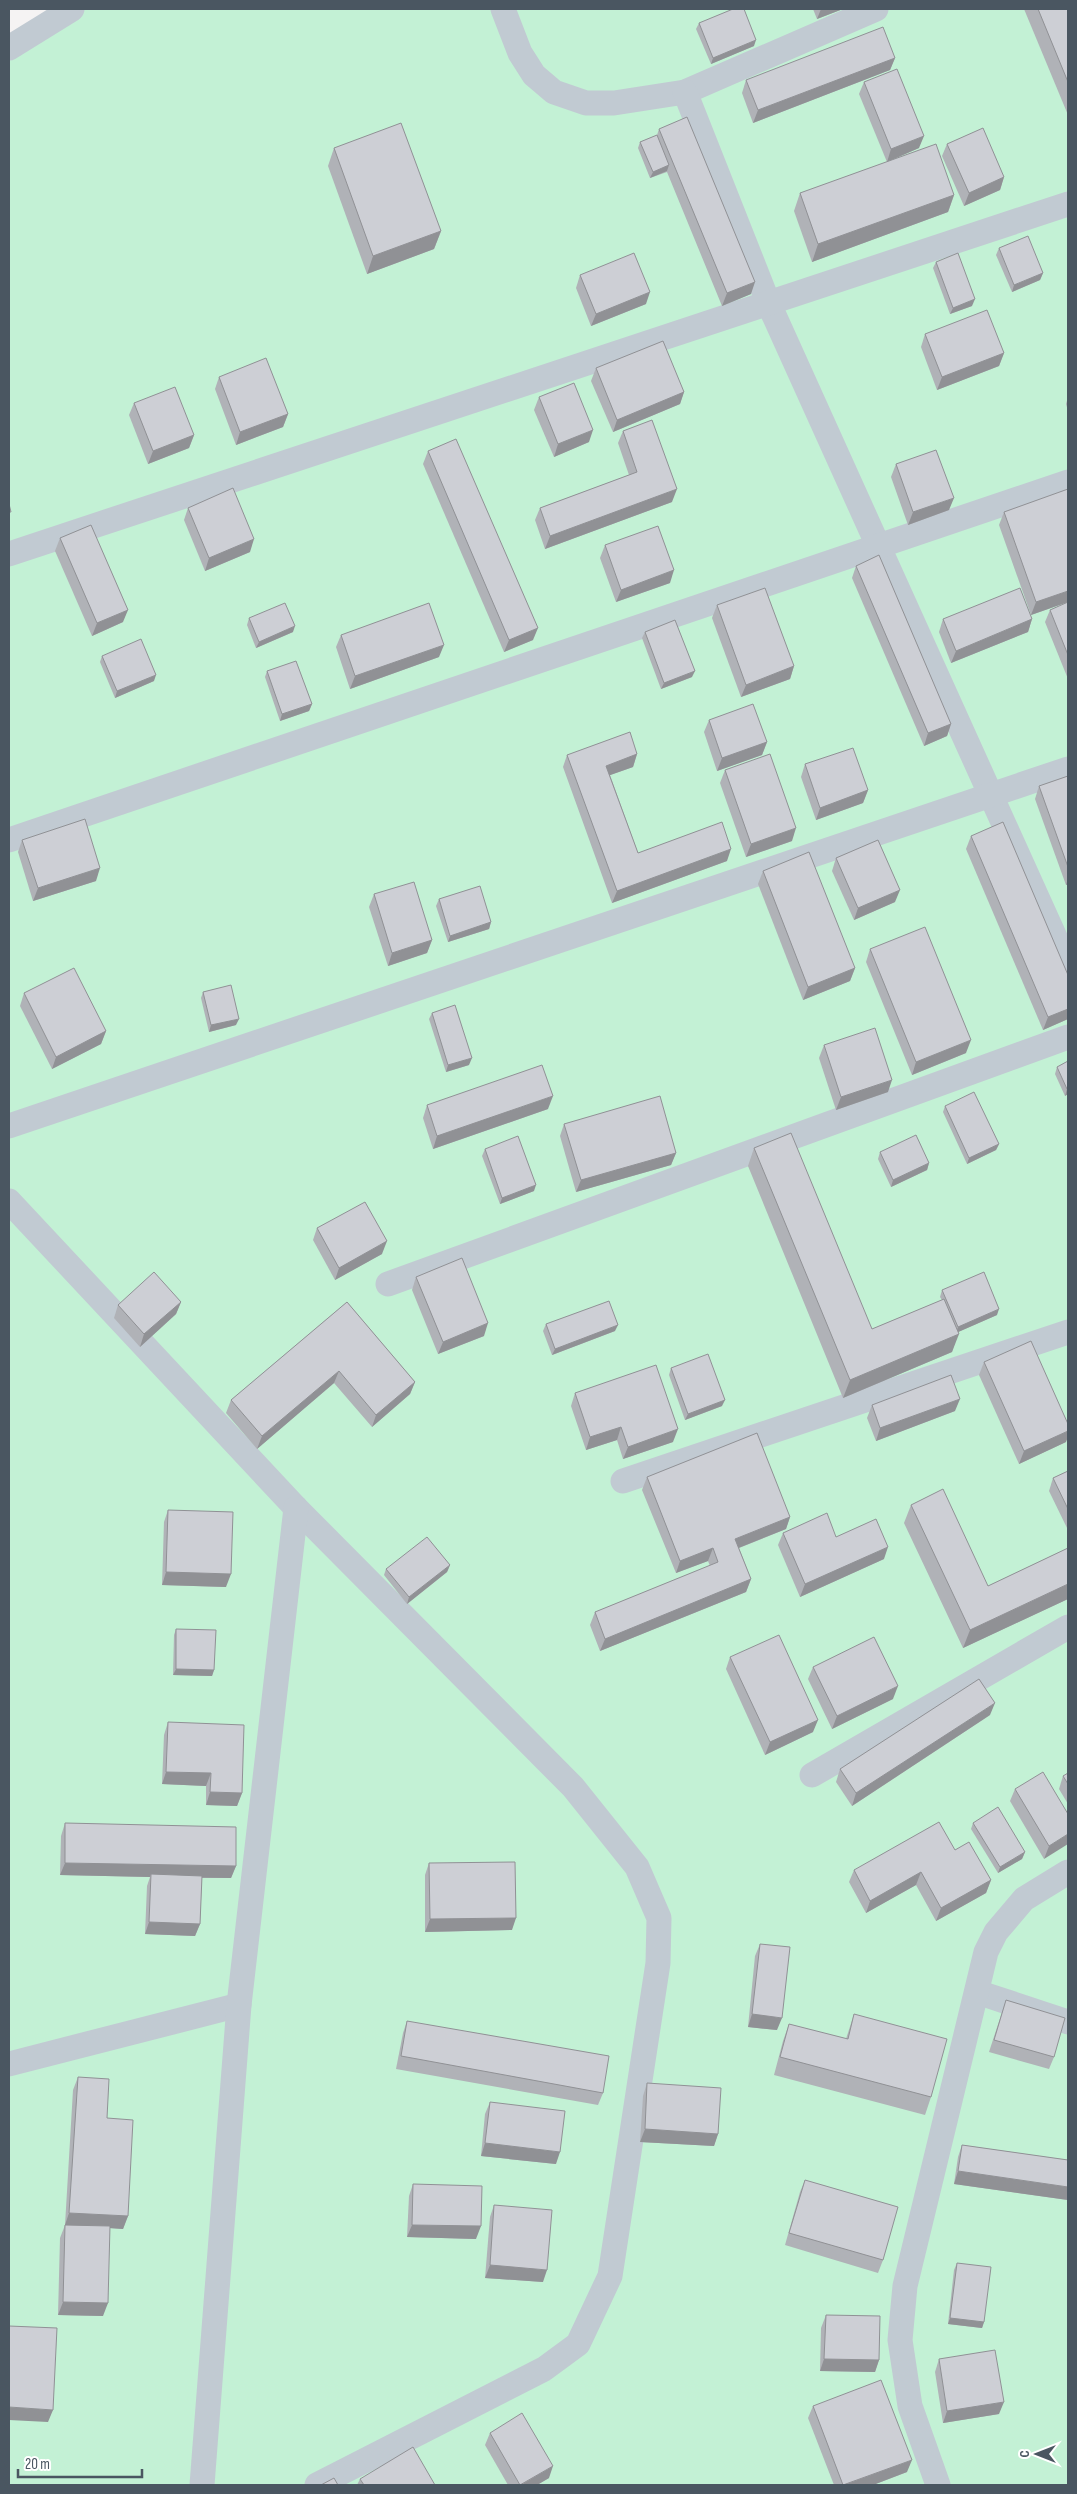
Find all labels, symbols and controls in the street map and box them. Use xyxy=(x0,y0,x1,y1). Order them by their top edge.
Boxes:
north arrow xyxy=(1012,2429,1062,2479)
scale bar xyxy=(18,2446,141,2478)
text: С xyxy=(1016,2450,1033,2458)
text: 20 m xyxy=(25,2455,50,2474)

